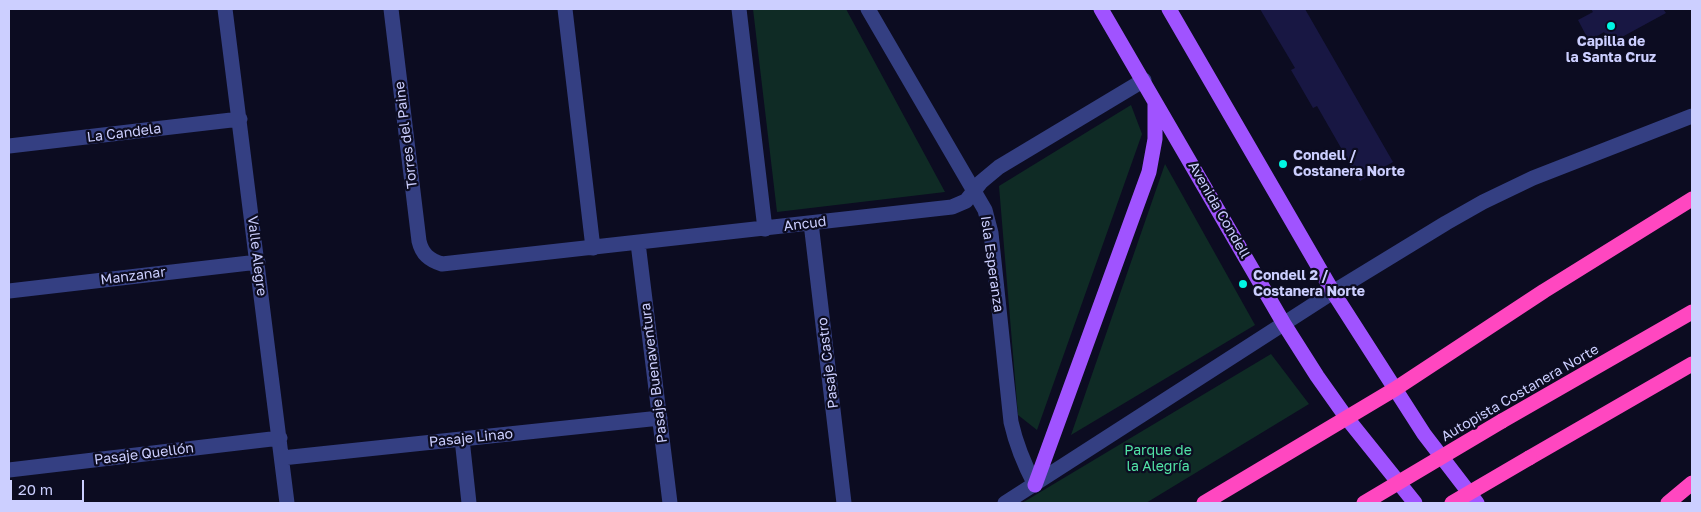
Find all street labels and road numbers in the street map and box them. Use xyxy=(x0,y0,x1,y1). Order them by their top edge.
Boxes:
street label: Torres del Paine xyxy=(391,80,421,190)
street label: La Candela xyxy=(86,120,162,146)
street label: Avenida Condell xyxy=(1185,159,1253,261)
street label: Ancud xyxy=(783,213,827,235)
street label: Valle Alegre xyxy=(244,215,270,297)
street label: Isla Esperanza xyxy=(977,215,1007,313)
street label: Manzanar xyxy=(99,264,167,288)
street label: Pasaje Buenaventura xyxy=(637,302,671,444)
street label: Pasaje Castro xyxy=(814,316,842,410)
street label: Autopista Costanera Norte xyxy=(1438,341,1602,445)
street label: Pasaje Linao xyxy=(428,425,514,451)
street label: Pasaje Quellón xyxy=(93,440,195,468)

